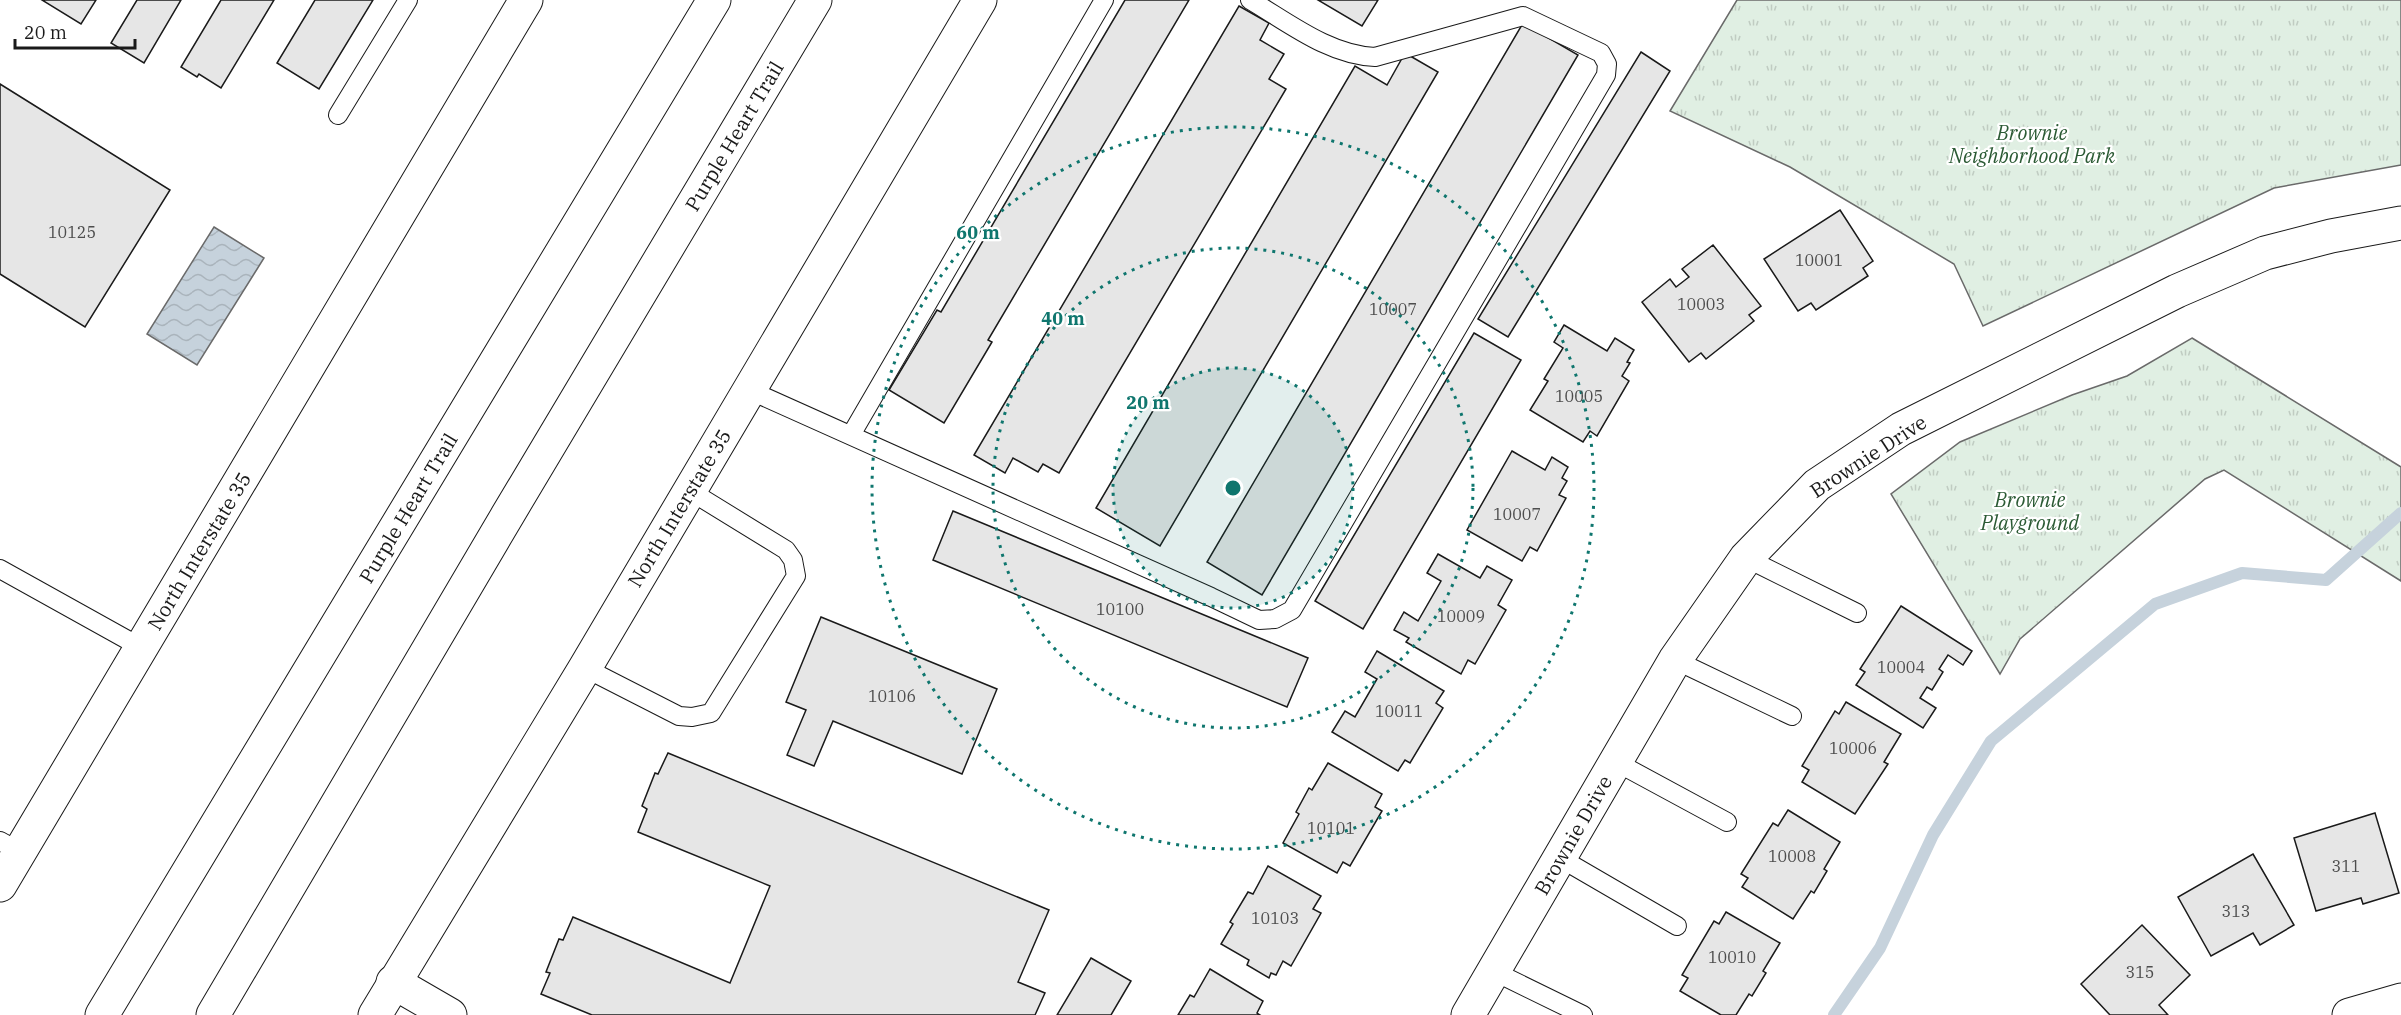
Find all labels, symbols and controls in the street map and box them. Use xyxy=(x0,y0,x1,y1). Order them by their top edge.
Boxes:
scale bar xyxy=(15,12,135,50)
text: 20 m xyxy=(24,21,67,44)
street label: Purple Heart Trail xyxy=(679,56,789,216)
park label: Brownie Neighborhood Park xyxy=(1948,119,2115,169)
text: 60 m xyxy=(956,221,1000,244)
house number: 10125 xyxy=(48,222,96,242)
house number: 10001 xyxy=(1795,250,1843,270)
house number: 10003 xyxy=(1677,294,1725,314)
house number: 10007 xyxy=(1369,299,1417,319)
text: 40 m xyxy=(1041,307,1085,330)
house number: 10005 xyxy=(1555,386,1603,406)
text: 20 m xyxy=(1126,391,1170,414)
street label: Brownie Drive xyxy=(1805,408,1931,504)
street label: North Interstate 35 xyxy=(621,424,737,592)
street label: Purple Heart Trail xyxy=(353,428,463,588)
street label: North Interstate 35 xyxy=(141,467,257,635)
centre of rings xyxy=(1223,478,1243,498)
park label: Brownie Playground xyxy=(1980,486,2080,536)
house number: 10007 xyxy=(1493,504,1541,524)
house number: 10100 xyxy=(1096,599,1144,619)
house number: 10009 xyxy=(1437,606,1485,626)
house number: 10004 xyxy=(1877,657,1925,677)
house number: 10106 xyxy=(868,686,916,706)
house number: 10011 xyxy=(1375,701,1423,721)
house number: 10006 xyxy=(1829,738,1877,758)
street label: Brownie Drive xyxy=(1528,770,1618,900)
house number: 10101 xyxy=(1307,818,1355,838)
house number: 10008 xyxy=(1768,846,1816,866)
house number: 311 xyxy=(2332,856,2360,876)
house number: 313 xyxy=(2222,901,2250,921)
house number: 10103 xyxy=(1251,908,1299,928)
house number: 10010 xyxy=(1708,947,1756,967)
house number: 315 xyxy=(2126,962,2154,982)

